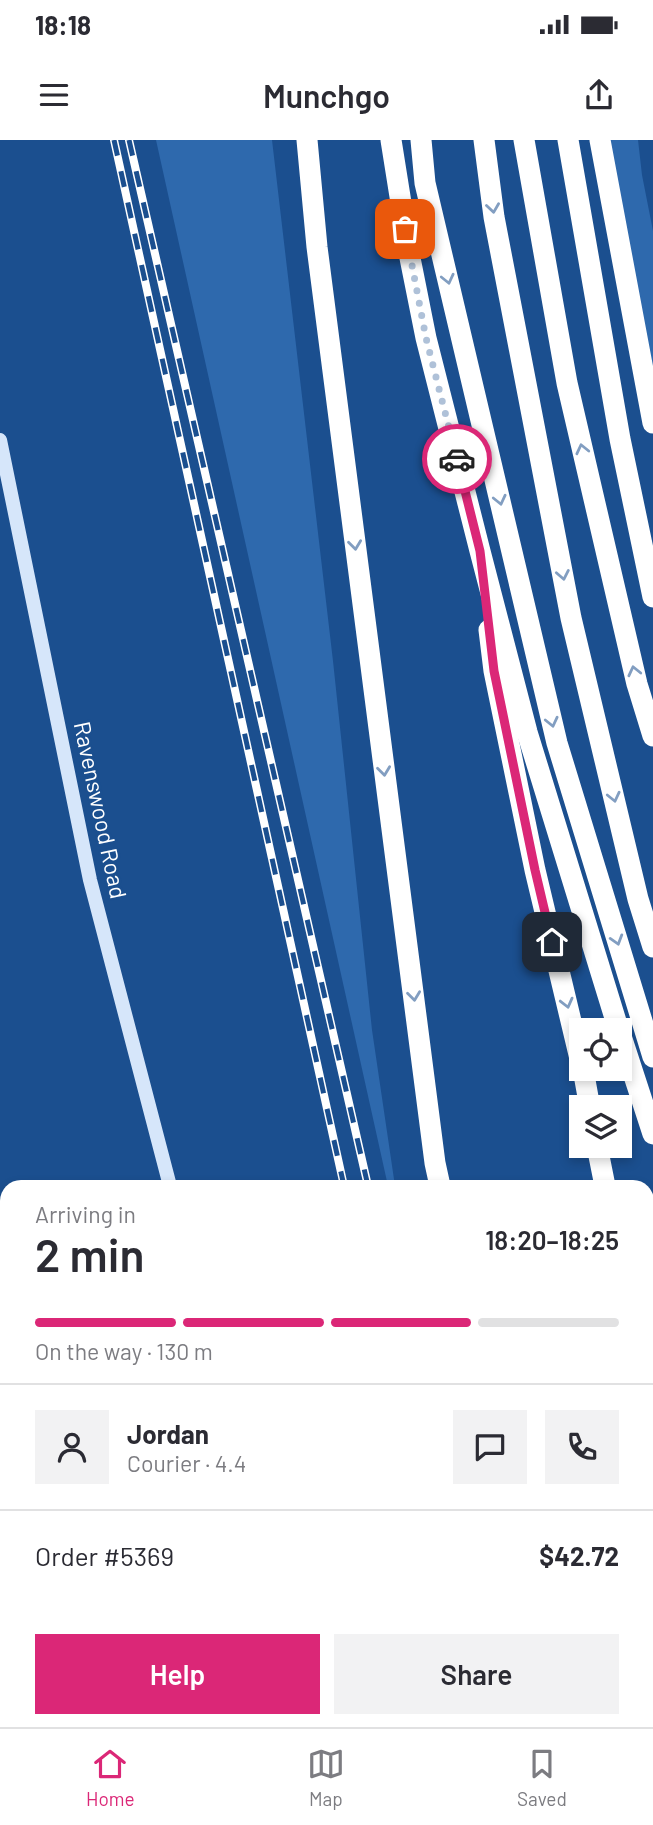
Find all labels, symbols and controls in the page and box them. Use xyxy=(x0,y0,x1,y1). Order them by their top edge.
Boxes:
text: 18:18 xyxy=(35,9,91,40)
icon: menu xyxy=(35,76,73,114)
text: Munchgo xyxy=(263,76,390,114)
icon: share xyxy=(580,76,618,114)
pin xyxy=(375,199,435,259)
one-way arrow xyxy=(485,202,500,214)
icon: bag xyxy=(386,210,424,248)
one-way arrow xyxy=(440,273,454,285)
courier xyxy=(422,424,492,494)
icon: car xyxy=(438,440,476,478)
one-way arrow xyxy=(576,443,590,455)
one-way arrow xyxy=(492,494,506,506)
one-way arrow xyxy=(347,539,362,551)
one-way arrow xyxy=(555,570,570,581)
one-way arrow xyxy=(628,665,642,677)
one-way arrow xyxy=(544,716,559,728)
street label: Ravenswood Road xyxy=(69,719,133,901)
one-way arrow xyxy=(377,765,392,776)
one-way arrow xyxy=(606,791,620,803)
pin xyxy=(522,912,582,972)
icon: home xyxy=(533,923,571,961)
one-way arrow xyxy=(609,933,624,945)
one-way arrow xyxy=(406,990,421,1002)
one-way arrow xyxy=(559,997,573,1009)
map controls xyxy=(569,1018,632,1158)
button: locate xyxy=(569,1018,632,1081)
button: layers xyxy=(569,1095,632,1158)
text: Arriving in xyxy=(35,1200,136,1228)
text: 18:20–18:25 xyxy=(485,1224,619,1255)
text: 2 min xyxy=(35,1226,144,1281)
text: On the way · 130 m xyxy=(35,1337,213,1365)
button: person xyxy=(35,1410,109,1484)
button: chat xyxy=(453,1410,527,1484)
button: phone xyxy=(545,1410,619,1484)
text: Jordan xyxy=(127,1418,209,1449)
text: Courier · 4.4 xyxy=(127,1449,246,1477)
text: Order #5369 xyxy=(35,1540,174,1571)
text: $42.72 xyxy=(539,1540,619,1571)
button: Help xyxy=(35,1634,320,1714)
button: Share xyxy=(334,1634,619,1714)
tab: Home xyxy=(86,1745,135,1810)
tab: Map xyxy=(307,1745,345,1810)
tab: Saved xyxy=(517,1745,567,1810)

